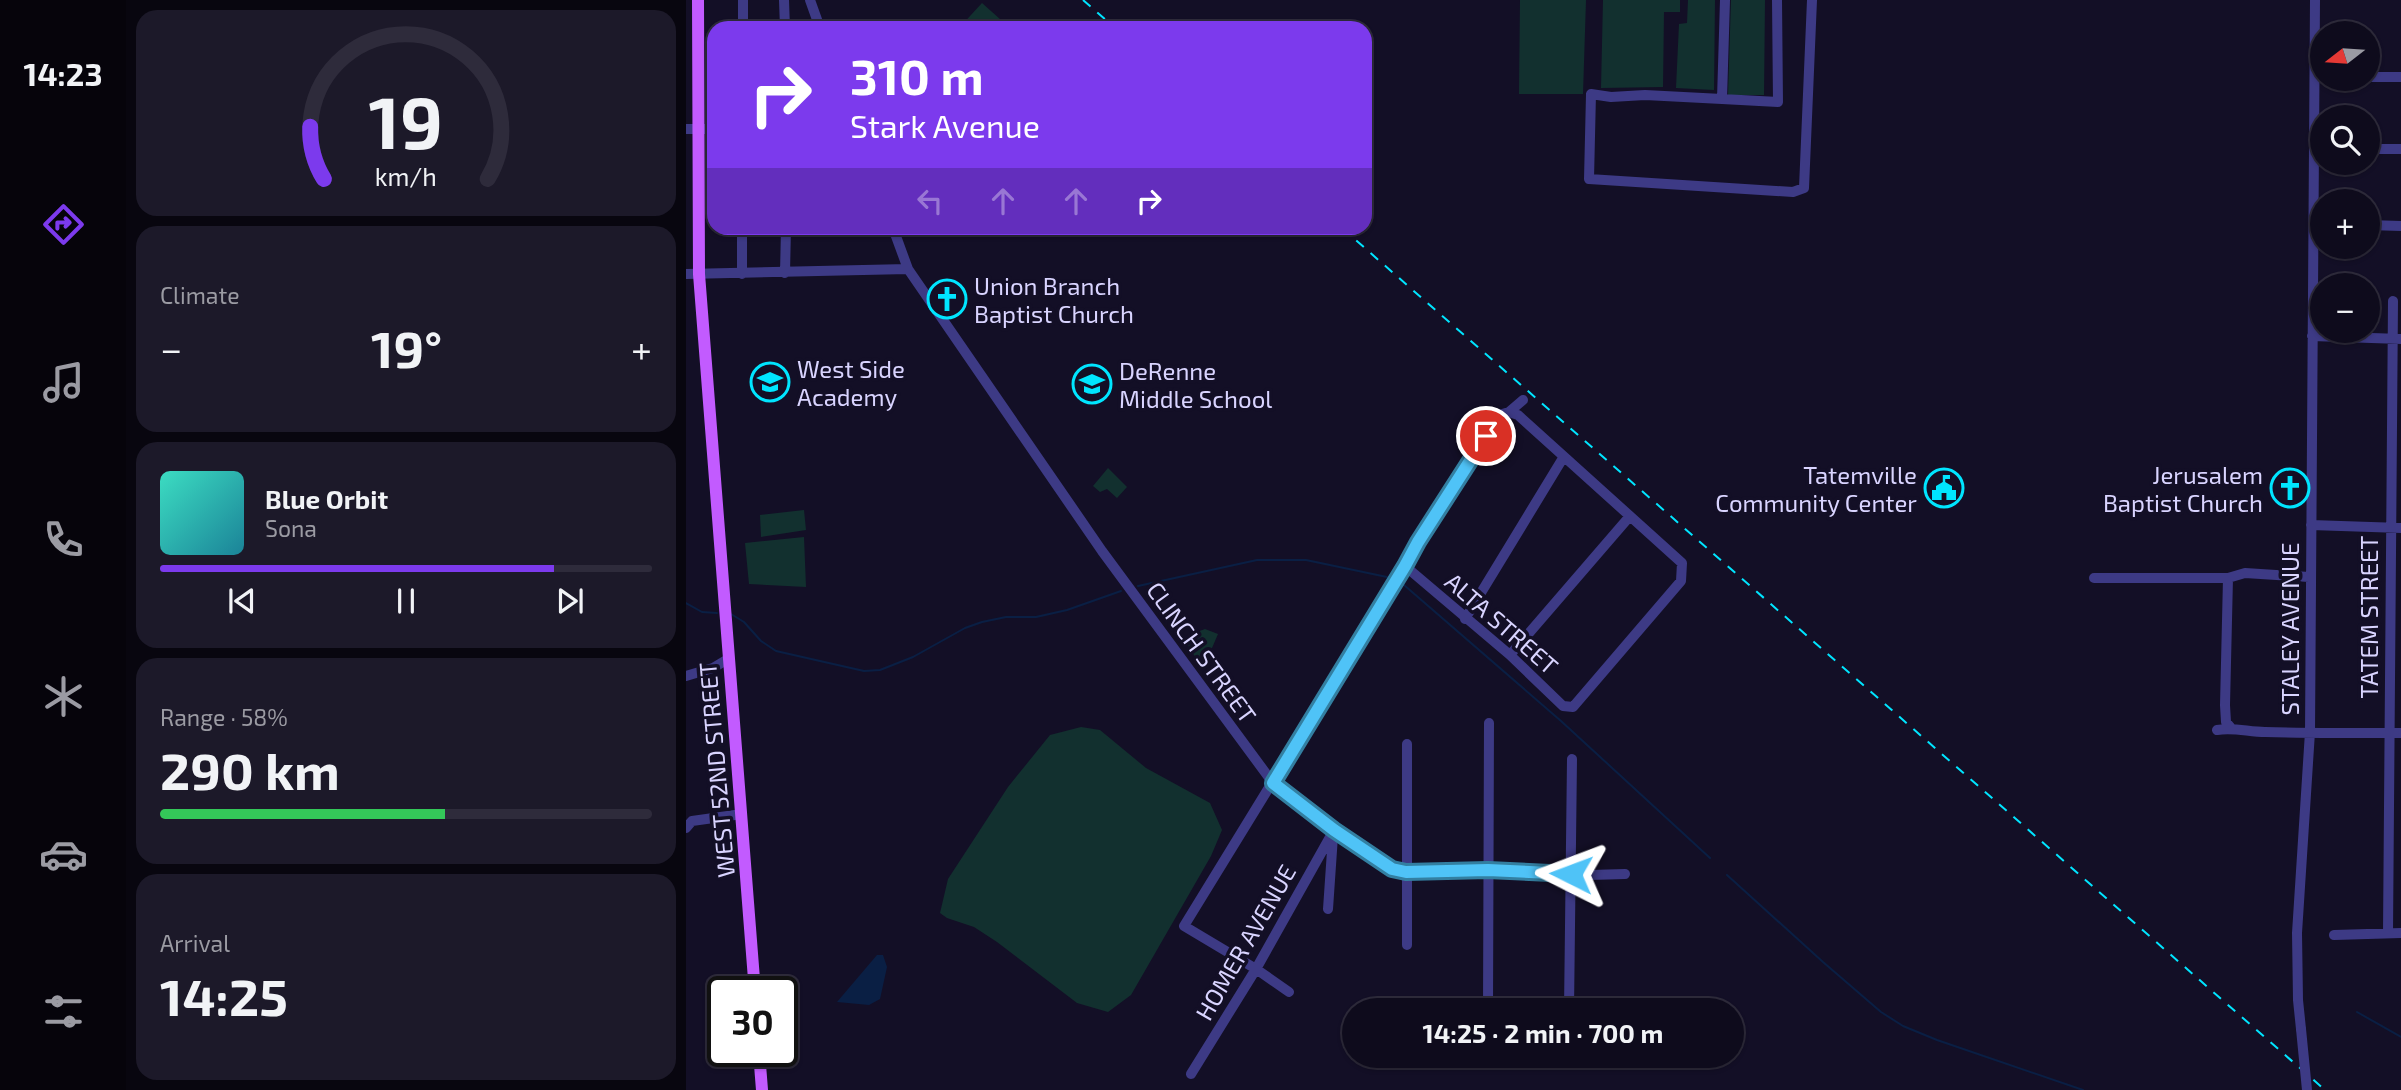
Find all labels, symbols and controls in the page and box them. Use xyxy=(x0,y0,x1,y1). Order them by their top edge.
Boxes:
north arrow xyxy=(2310,21,2380,91)
map controls xyxy=(2310,21,2380,343)
text: 310 m xyxy=(850,46,984,105)
icon: right xyxy=(735,49,826,140)
text: 14:23 xyxy=(23,54,103,92)
text: 19 xyxy=(369,76,443,164)
button: search xyxy=(2310,105,2380,175)
text: Stark Avenue xyxy=(850,106,1040,144)
text: km/h xyxy=(375,161,437,191)
icon: left xyxy=(911,182,949,220)
icon: ahead xyxy=(984,182,1022,220)
icon: ahead xyxy=(1057,182,1095,220)
icon: right xyxy=(1130,182,1168,220)
button: + xyxy=(2310,189,2380,259)
icon: directions xyxy=(39,200,88,249)
place label: Union Branch Baptist Church xyxy=(974,271,1134,328)
button: − xyxy=(2310,273,2380,343)
church icon: Union Branch Baptist Church xyxy=(926,278,968,320)
text: Climate xyxy=(160,281,240,309)
text: 19° xyxy=(371,316,442,378)
text: − xyxy=(160,325,182,371)
text: + xyxy=(631,325,652,371)
place label: West Side Academy xyxy=(797,354,905,411)
place label: DeRenne Middle School xyxy=(1119,356,1272,413)
icon: music xyxy=(39,358,88,407)
school or university icon: West Side Academy xyxy=(749,361,791,403)
school or university icon: DeRenne Middle School xyxy=(1071,363,1113,405)
pin xyxy=(1456,406,1516,466)
icon: arrive xyxy=(1467,417,1505,455)
place label: Tatemville Community Center xyxy=(1715,460,1917,517)
place label: Jerusalem Baptist Church xyxy=(2103,460,2263,517)
public building icon: Tatemville Community Center xyxy=(1923,467,1965,509)
church icon: Jerusalem Baptist Church xyxy=(2269,467,2311,509)
text: Blue Orbit xyxy=(265,483,388,514)
text: Sona xyxy=(265,514,317,542)
icon: phone xyxy=(39,515,88,564)
street label: TATEM STREET xyxy=(2354,536,2383,698)
street label: STALEY AVENUE xyxy=(2275,543,2304,716)
street label: ALTA STREET xyxy=(1440,566,1564,680)
street label: CLINCH STREET xyxy=(1141,576,1263,728)
icon: previous xyxy=(223,582,261,620)
icon: pause xyxy=(387,582,425,620)
icon: next xyxy=(551,582,589,620)
street label: WEST 52ND STREET xyxy=(692,661,740,879)
icon: climate xyxy=(39,672,88,721)
text: Range · 58% xyxy=(160,703,288,731)
text: 290 km xyxy=(160,738,340,800)
icon: car xyxy=(39,830,88,879)
position arrow xyxy=(1534,837,1608,911)
street label: HOMER AVENUE xyxy=(1189,859,1301,1025)
text: Arrival xyxy=(160,929,230,957)
text: 14:25 xyxy=(160,964,288,1026)
speed limit sign: 30 xyxy=(707,976,798,1067)
icon: filters xyxy=(39,987,88,1036)
text: 14:25 · 2 min · 700 m xyxy=(1423,1017,1663,1048)

